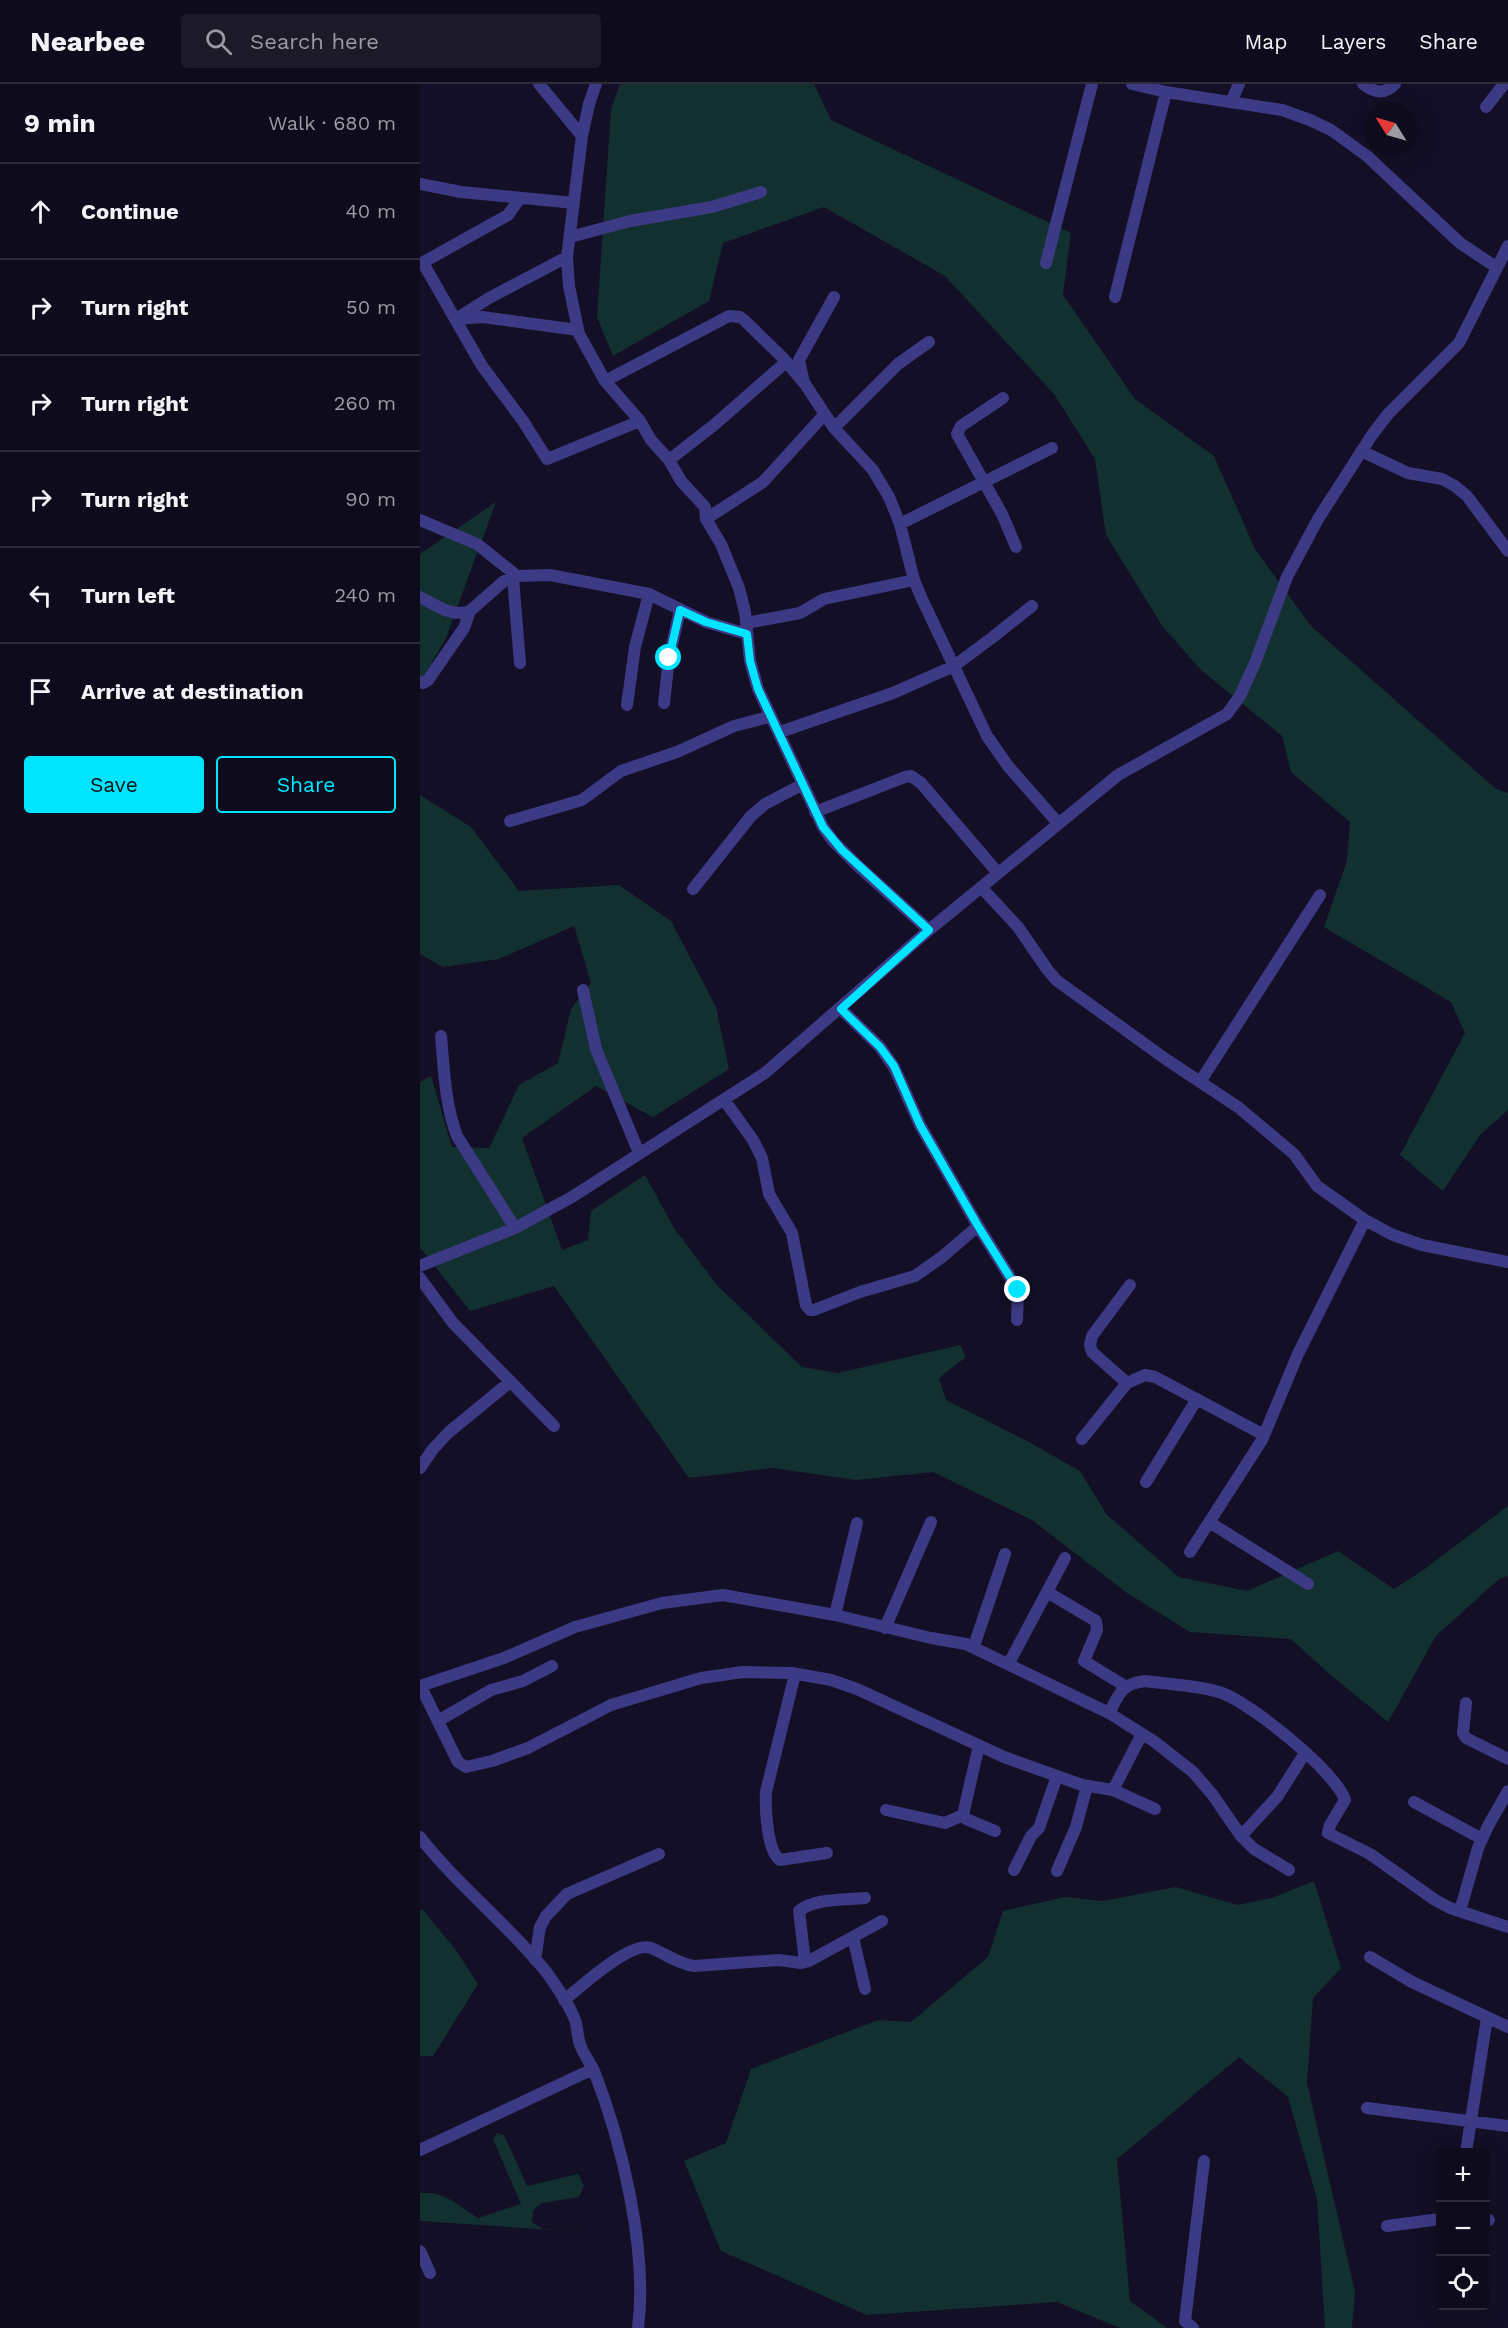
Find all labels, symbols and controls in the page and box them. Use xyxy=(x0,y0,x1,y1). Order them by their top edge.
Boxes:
search box xyxy=(181,14,601,68)
text: Nearbee xyxy=(30,25,145,58)
icon: search xyxy=(202,25,235,58)
text: Search here xyxy=(250,29,379,54)
text: Map xyxy=(1244,29,1287,54)
text: Layers xyxy=(1320,29,1386,54)
text: Share xyxy=(1419,29,1478,54)
north arrow xyxy=(1364,102,1418,156)
text: 9 min xyxy=(24,108,96,138)
text: Walk · 680 m xyxy=(268,111,396,135)
icon: ahead xyxy=(24,195,57,228)
text: Continue xyxy=(81,199,179,224)
text: 40 m xyxy=(345,199,396,223)
icon: right xyxy=(24,291,57,324)
text: Turn right xyxy=(81,295,188,320)
text: 50 m xyxy=(346,295,396,319)
icon: right xyxy=(24,387,57,420)
text: Turn right xyxy=(81,391,188,416)
text: 260 m xyxy=(334,391,396,415)
icon: right xyxy=(24,483,57,516)
text: Turn right xyxy=(81,487,188,512)
text: 90 m xyxy=(345,487,396,511)
icon: left xyxy=(24,579,57,612)
text: Turn left xyxy=(81,583,175,608)
text: 240 m xyxy=(334,583,396,607)
route start xyxy=(655,644,681,670)
icon: arrive xyxy=(24,675,57,708)
text: Arrive at destination xyxy=(81,679,304,704)
button: Save xyxy=(24,756,204,813)
button: Share xyxy=(216,756,396,813)
route end xyxy=(1004,1276,1030,1302)
map controls xyxy=(1436,2148,1490,2310)
button: + xyxy=(1436,2148,1490,2202)
button: − xyxy=(1436,2202,1490,2256)
button: locate xyxy=(1436,2256,1490,2310)

